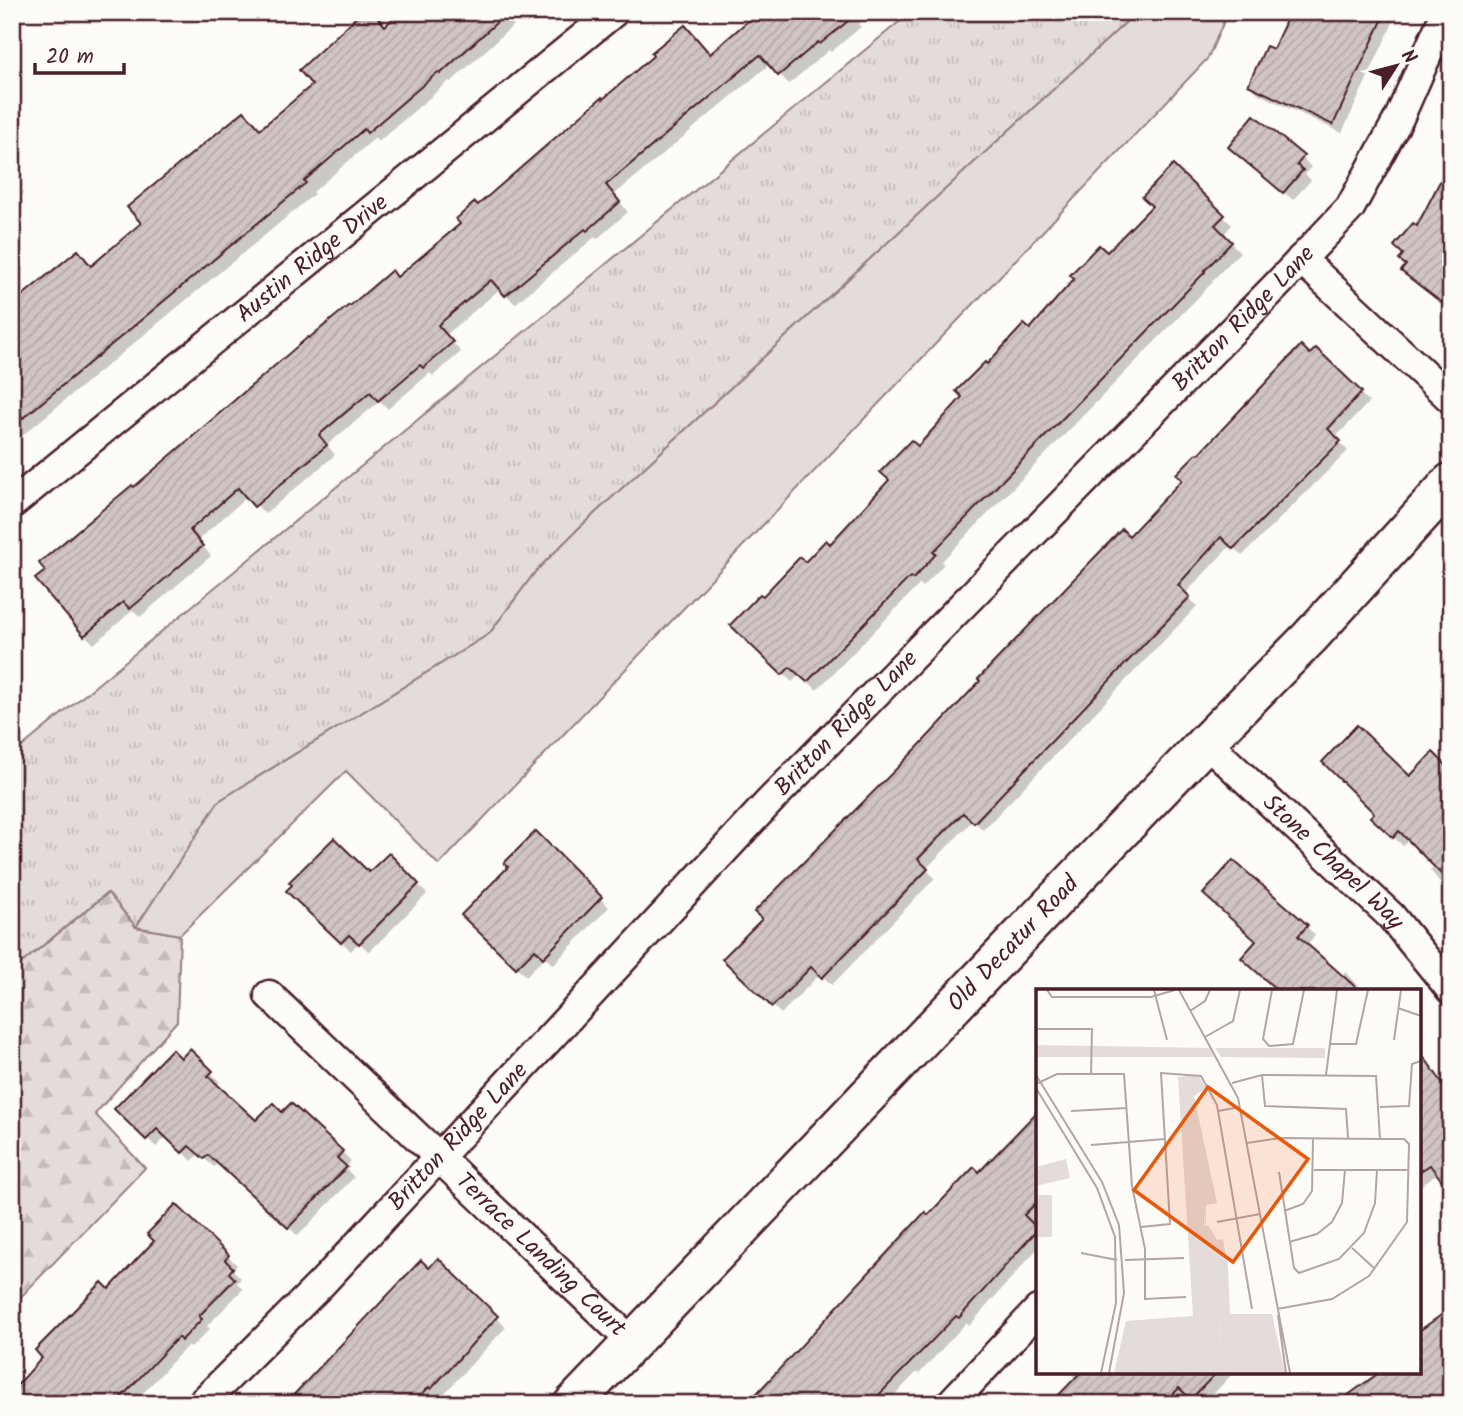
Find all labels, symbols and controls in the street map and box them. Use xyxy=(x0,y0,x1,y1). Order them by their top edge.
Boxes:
scale bar xyxy=(35,32,124,76)
north arrow xyxy=(1362,32,1432,102)
text: 20 m xyxy=(46,41,94,74)
text: N xyxy=(1392,44,1424,71)
street label: Austin Ridge Drive xyxy=(227,184,398,333)
street label: Britton Ridge Lane xyxy=(1162,236,1325,401)
street label: Britton Ridge Lane xyxy=(765,641,928,806)
street label: Stone Chapel Way xyxy=(1253,785,1415,939)
street label: Old Decatur Road xyxy=(938,865,1089,1021)
inset map xyxy=(1036,989,1421,1374)
street label: Britton Ridge Lane xyxy=(378,1053,538,1220)
street label: Terrace Landing Court xyxy=(446,1163,636,1347)

